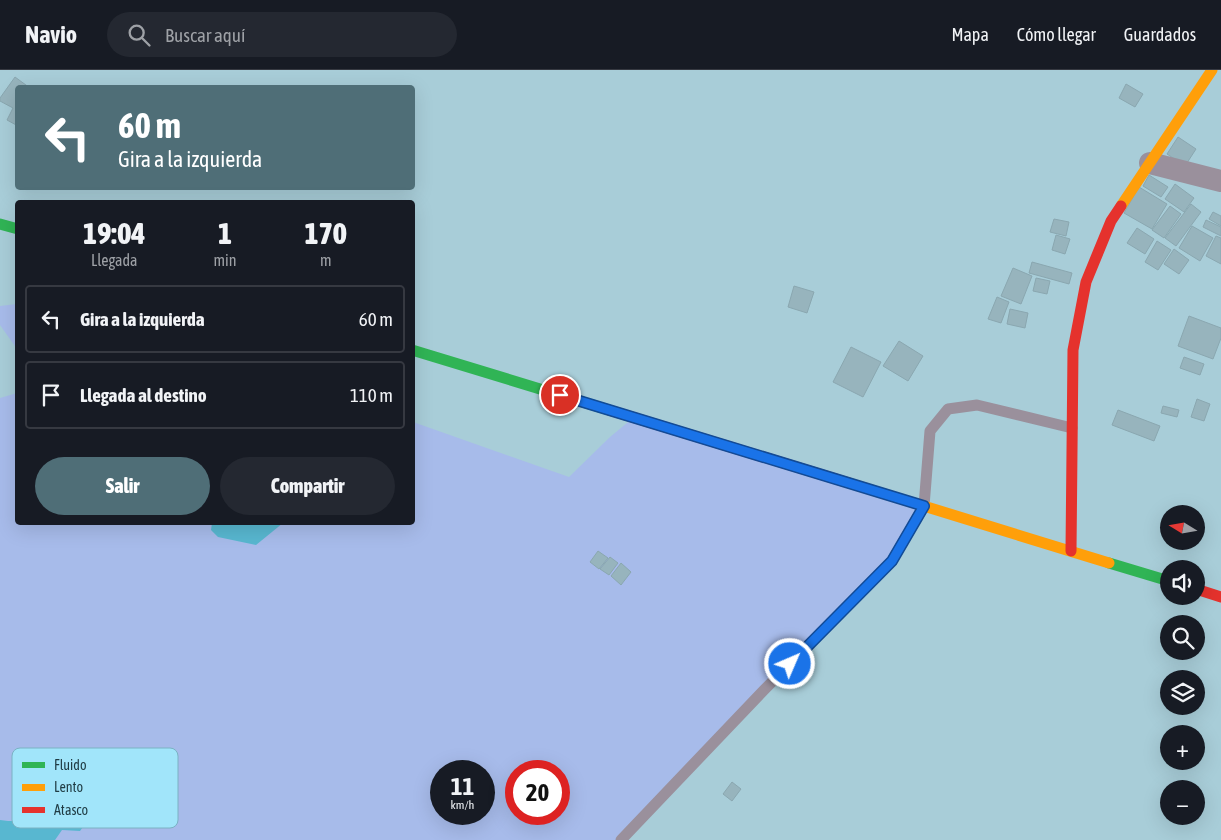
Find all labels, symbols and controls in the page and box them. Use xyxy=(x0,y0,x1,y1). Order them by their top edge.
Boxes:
search box xyxy=(107,12,457,57)
text: Navio xyxy=(25,21,77,48)
icon: search xyxy=(125,21,153,49)
text: Buscar aquí xyxy=(165,24,245,46)
text: Mapa xyxy=(951,24,989,45)
text: Cómo llegar xyxy=(1017,24,1096,45)
text: Guardados xyxy=(1124,24,1196,45)
icon: left xyxy=(35,105,100,170)
text: 60 m xyxy=(118,105,181,145)
text: Gira a la izquierda xyxy=(118,146,262,172)
text: 19:04 xyxy=(83,216,145,250)
text: 1 xyxy=(218,216,232,250)
text: 170 xyxy=(305,216,347,250)
text: Llegada xyxy=(91,251,138,269)
text: min xyxy=(214,251,237,269)
text: m xyxy=(320,251,332,269)
icon: left xyxy=(37,305,65,333)
text: Gira a la izquierda xyxy=(80,308,205,330)
text: 60 m xyxy=(359,308,393,330)
pin xyxy=(539,374,581,416)
icon: arrive xyxy=(37,381,65,409)
icon: arrive xyxy=(546,381,574,409)
text: Llegada al destino xyxy=(80,384,207,406)
text: 110 m xyxy=(350,384,393,406)
button: Salir xyxy=(35,457,210,515)
button: Compartir xyxy=(220,457,395,515)
north arrow xyxy=(1160,505,1205,550)
map controls xyxy=(1160,505,1205,825)
button: sound xyxy=(1160,560,1205,605)
button: search xyxy=(1160,615,1205,660)
position arrow xyxy=(763,637,815,689)
button: layers xyxy=(1160,670,1205,715)
button: + xyxy=(1160,725,1205,770)
legend xyxy=(12,748,178,828)
text: Fluido xyxy=(54,757,87,773)
speed limit sign: 20 xyxy=(505,760,570,825)
text: 11 xyxy=(451,772,474,800)
text: Lento xyxy=(54,779,83,795)
button: − xyxy=(1160,780,1205,825)
text: km/h xyxy=(451,798,474,812)
text: Atasco xyxy=(54,802,88,818)

